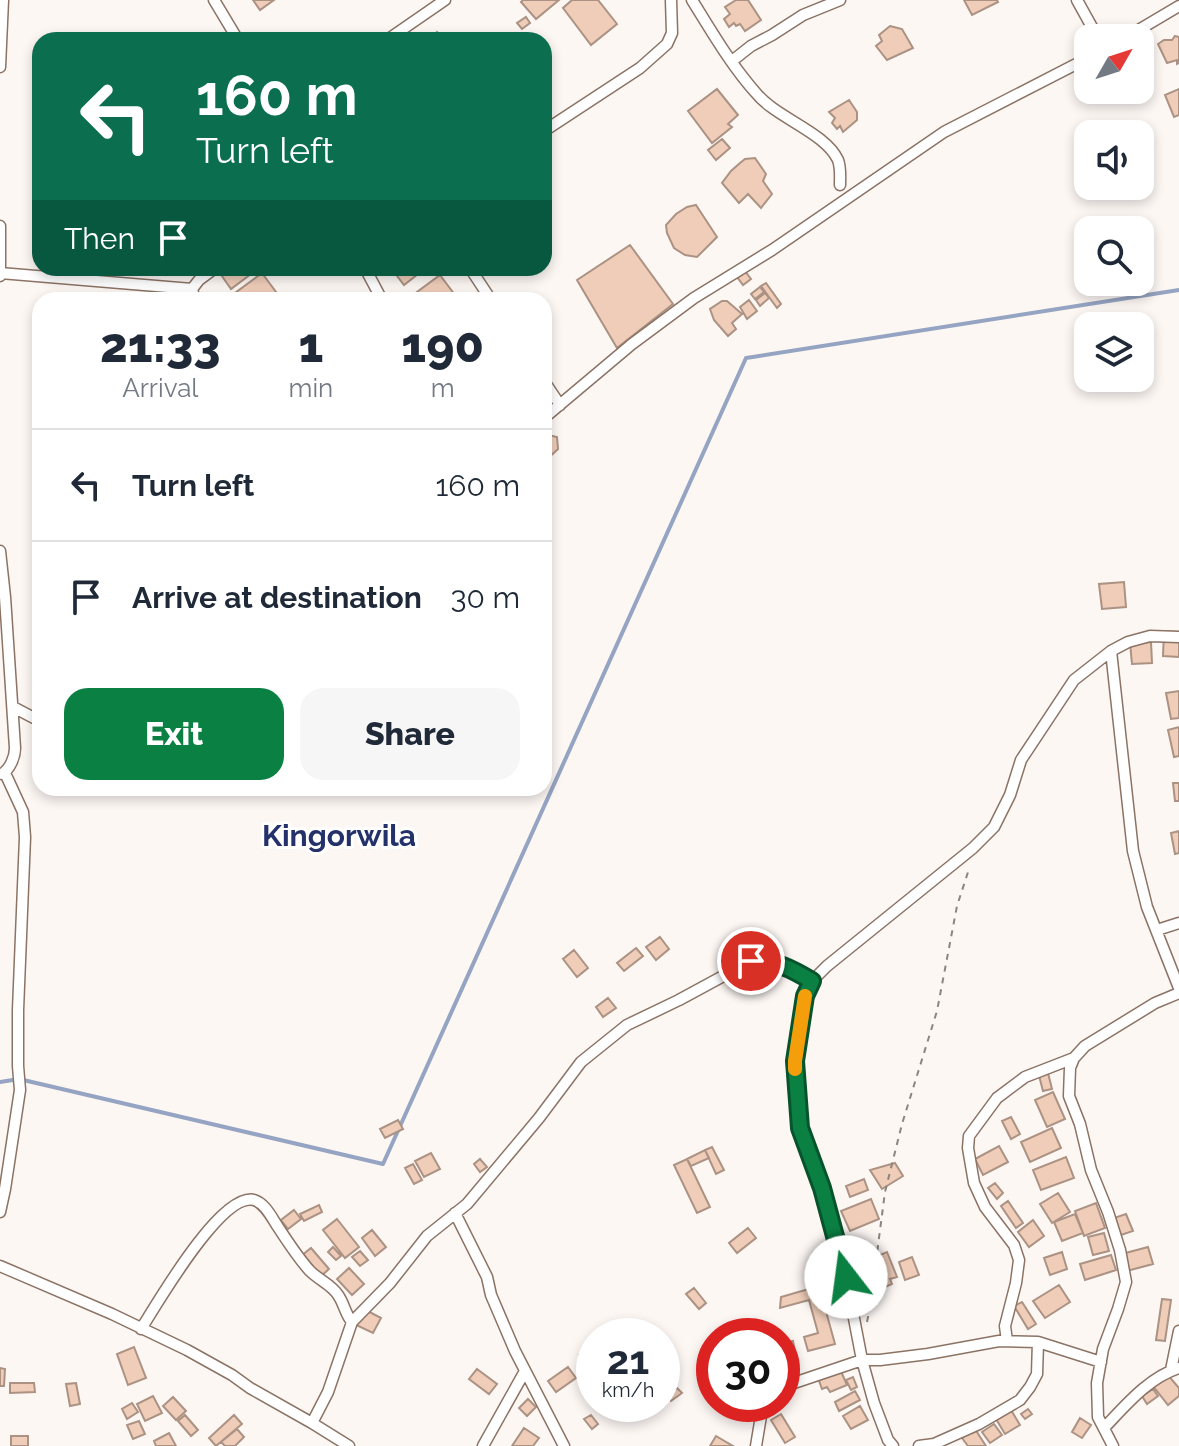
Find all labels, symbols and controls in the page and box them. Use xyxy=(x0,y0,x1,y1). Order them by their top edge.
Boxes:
north arrow xyxy=(1074,24,1154,104)
map controls xyxy=(1074,24,1154,392)
text: 160 m xyxy=(196,62,358,128)
icon: left xyxy=(64,64,168,168)
button: sound xyxy=(1074,120,1154,200)
text: Turn left xyxy=(196,129,334,171)
icon: arrive xyxy=(151,216,195,260)
button: search xyxy=(1074,216,1154,296)
text: Then xyxy=(64,221,135,256)
button: layers xyxy=(1074,312,1154,392)
text: 21:33 xyxy=(100,317,221,373)
text: 1 xyxy=(298,317,323,373)
text: 190 xyxy=(401,317,484,373)
text: Arrival xyxy=(122,373,198,403)
text: min xyxy=(289,373,333,403)
text: m xyxy=(431,373,455,403)
icon: left xyxy=(64,463,108,507)
text: Turn left xyxy=(132,468,254,503)
text: 160 m xyxy=(435,468,520,503)
icon: arrive xyxy=(64,575,108,619)
text: Arrive at destination xyxy=(132,580,422,615)
text: 30 m xyxy=(450,580,520,615)
button: Exit xyxy=(64,688,284,780)
button: Share xyxy=(300,688,520,780)
district label: Kingorwila xyxy=(262,818,416,853)
pin xyxy=(717,927,785,995)
icon: arrive xyxy=(729,939,773,983)
position arrow xyxy=(804,1235,888,1319)
speed limit sign: 30 xyxy=(696,1318,800,1422)
text: 21 xyxy=(607,1336,649,1383)
text: km/h xyxy=(602,1378,654,1402)

